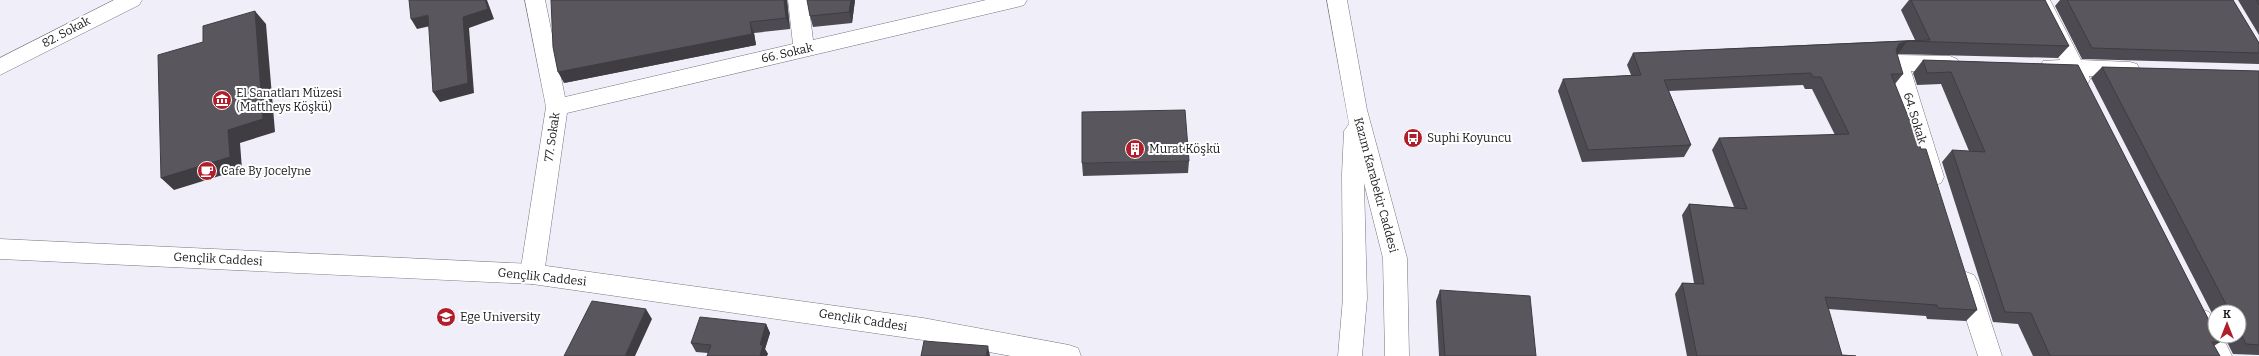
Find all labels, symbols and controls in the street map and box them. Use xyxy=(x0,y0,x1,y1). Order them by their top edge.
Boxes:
street label: 82. Sokak xyxy=(40,13,93,50)
street label: 66. Sokak xyxy=(760,40,814,66)
place label: El Sanatları Müzesi (Mattheys Köşkü) xyxy=(236,86,342,114)
museum icon: El Sanatları Müzesi (Mattheys Köşkü) xyxy=(211,89,233,111)
street label: 64. Sokak xyxy=(1901,91,1929,145)
street label: 77. Sokak xyxy=(542,111,562,163)
street label: Kazım Karabekir Caddesi xyxy=(1351,116,1401,255)
bus stop icon: Suphi Koyuncu xyxy=(1402,127,1424,149)
place label: Suphi Koyuncu xyxy=(1427,131,1512,145)
building icon: Murat Köşkü xyxy=(1124,138,1146,160)
place label: Murat Köşkü xyxy=(1149,142,1221,156)
cafe icon: Cafe By Jocelyne xyxy=(196,160,218,182)
place label: Cafe By Jocelyne xyxy=(221,164,311,178)
street label: Gençlik Caddesi xyxy=(173,250,263,268)
street label: Gençlik Caddesi xyxy=(497,265,588,289)
north arrow xyxy=(2207,304,2247,344)
school or university icon: Ege University xyxy=(435,306,457,328)
street label: Gençlik Caddesi xyxy=(818,306,909,334)
text: K xyxy=(2223,308,2231,321)
place label: Ege University xyxy=(460,310,541,324)

